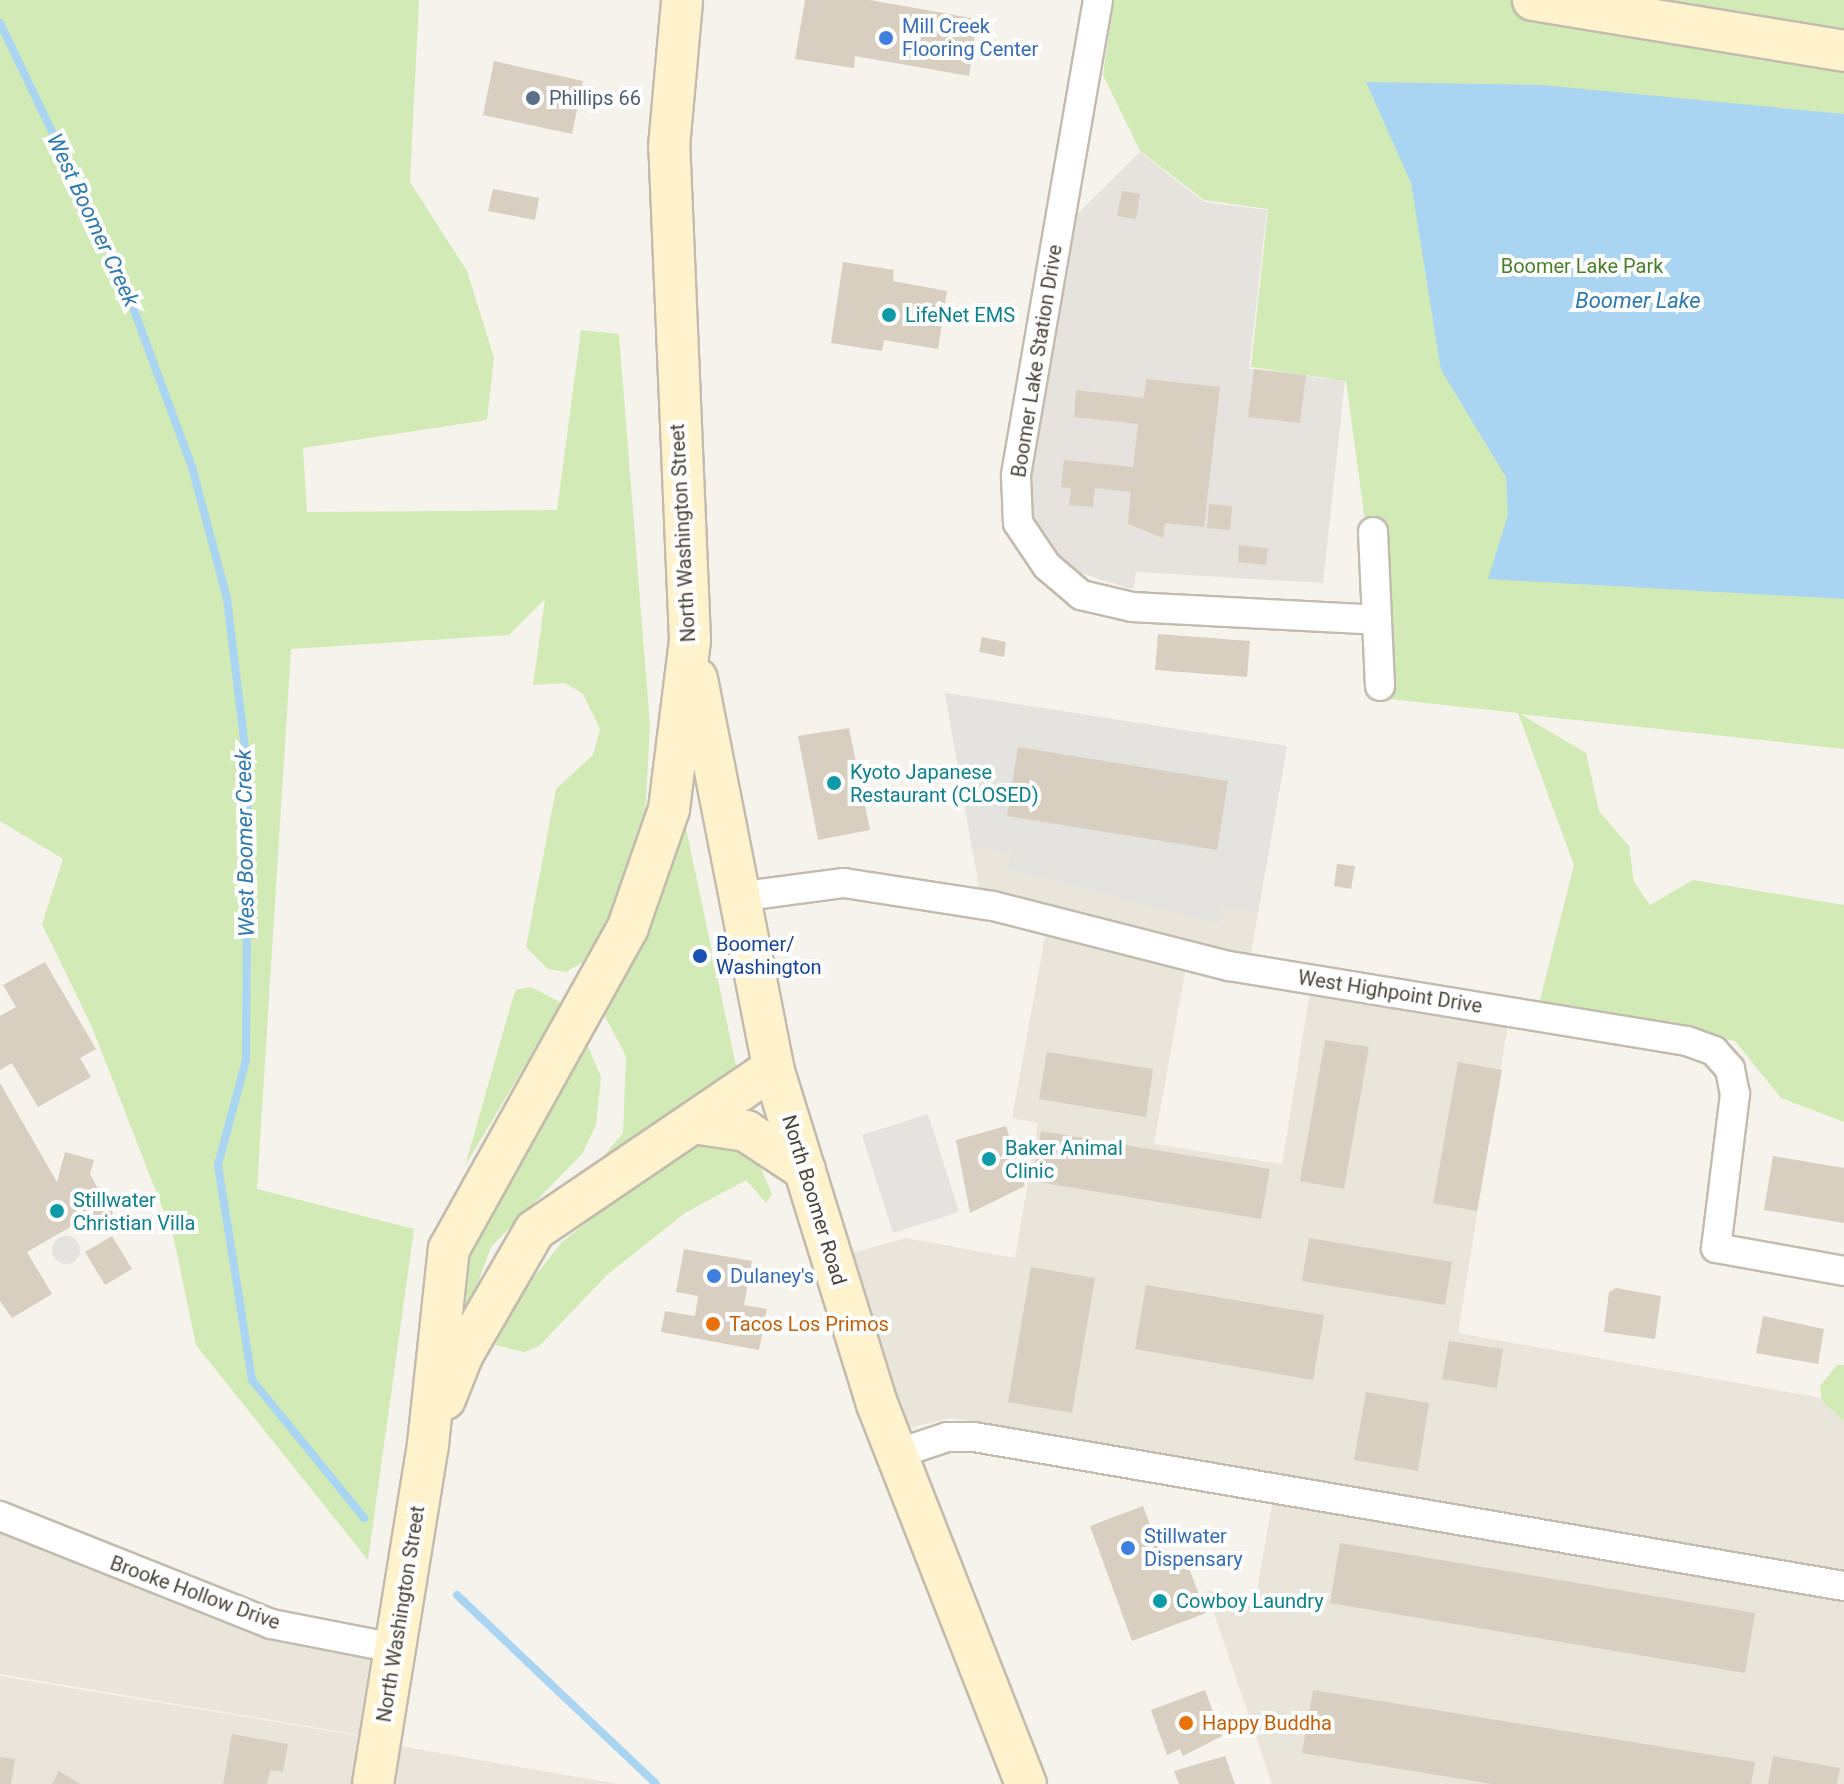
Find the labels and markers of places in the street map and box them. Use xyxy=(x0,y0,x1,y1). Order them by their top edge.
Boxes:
place label: Mill Creek Flooring Center xyxy=(902,14,1038,61)
marker: Mill Creek Flooring Center xyxy=(877,29,895,47)
place label: Phillips 66 xyxy=(549,86,641,110)
marker: Phillips 66 xyxy=(524,89,542,107)
place label: LifeNet EMS xyxy=(905,303,1015,327)
marker: LifeNet EMS xyxy=(880,306,898,324)
place label: Kyoto Japanese Restaurant (CLOSED) xyxy=(850,760,1039,807)
marker: Kyoto Japanese Restaurant (CLOSED) xyxy=(825,774,843,792)
place label: Boomer/ Washington xyxy=(716,932,822,979)
marker: Boomer/ Washington xyxy=(691,947,709,965)
place label: Baker Animal Clinic xyxy=(1005,1136,1123,1183)
marker: Baker Animal Clinic xyxy=(980,1150,998,1168)
place label: Stillwater Christian Villa xyxy=(73,1188,195,1235)
marker: Stillwater Christian Villa xyxy=(48,1202,66,1220)
place label: Dulaney's xyxy=(730,1264,814,1288)
marker: Dulaney's xyxy=(705,1267,723,1285)
place label: Tacos Los Primos xyxy=(729,1312,889,1336)
marker: Tacos Los Primos xyxy=(704,1315,722,1333)
place label: Stillwater Dispensary xyxy=(1144,1524,1243,1571)
marker: Stillwater Dispensary xyxy=(1119,1539,1137,1557)
place label: Cowboy Laundry xyxy=(1176,1589,1324,1613)
marker: Cowboy Laundry xyxy=(1151,1592,1169,1610)
place label: Happy Buddha xyxy=(1202,1711,1332,1735)
marker: Happy Buddha xyxy=(1177,1714,1195,1732)

